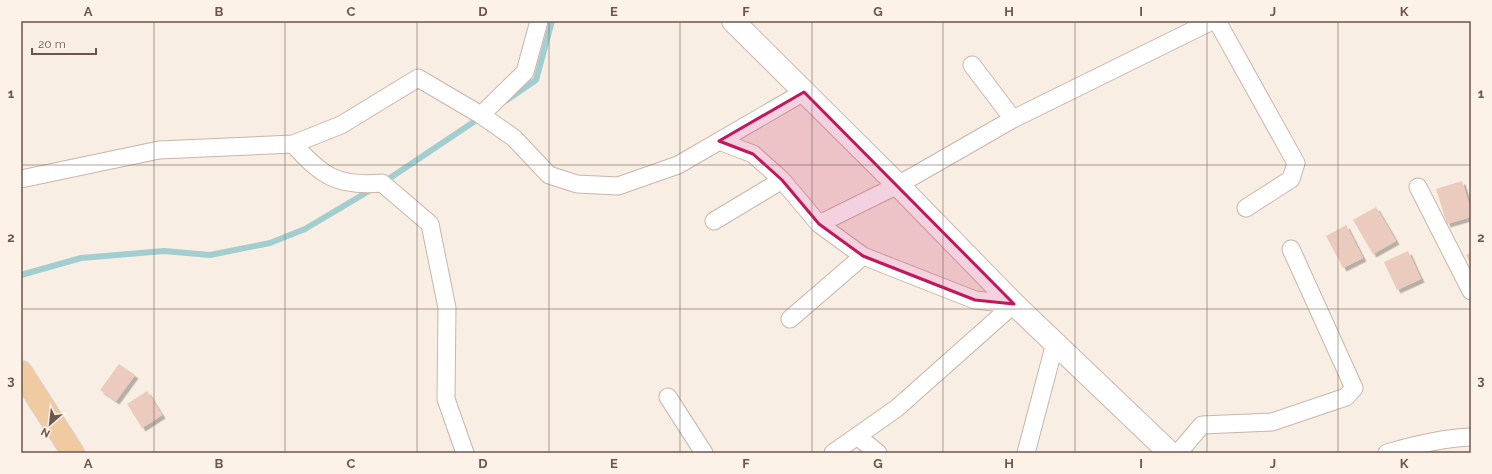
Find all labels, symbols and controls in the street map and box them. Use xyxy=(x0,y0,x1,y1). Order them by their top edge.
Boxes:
text: A xyxy=(84,4,93,19)
text: B xyxy=(215,4,224,19)
text: C xyxy=(347,4,356,19)
text: D xyxy=(478,4,488,19)
text: E xyxy=(610,4,618,19)
text: F xyxy=(742,4,750,19)
text: G xyxy=(873,4,883,19)
text: H xyxy=(1004,4,1014,19)
text: I xyxy=(1139,4,1143,19)
text: J xyxy=(1270,4,1276,19)
text: K xyxy=(1400,4,1409,19)
scale bar xyxy=(32,30,96,56)
text: 20 m xyxy=(38,37,66,51)
text: 1 xyxy=(8,86,15,101)
text: 1 xyxy=(1478,86,1485,101)
text: 2 xyxy=(7,230,15,245)
text: 2 xyxy=(1477,230,1485,245)
text: 3 xyxy=(7,373,15,388)
text: 3 xyxy=(1477,373,1485,388)
north arrow xyxy=(30,404,70,444)
text: N xyxy=(39,425,52,440)
text: A xyxy=(84,456,93,471)
text: B xyxy=(215,456,224,471)
text: C xyxy=(347,456,356,471)
text: D xyxy=(478,456,488,471)
text: E xyxy=(610,456,618,471)
text: F xyxy=(742,456,750,471)
text: G xyxy=(873,456,883,471)
text: H xyxy=(1004,456,1014,471)
text: I xyxy=(1139,456,1143,471)
text: J xyxy=(1270,456,1276,471)
text: K xyxy=(1400,456,1409,471)

